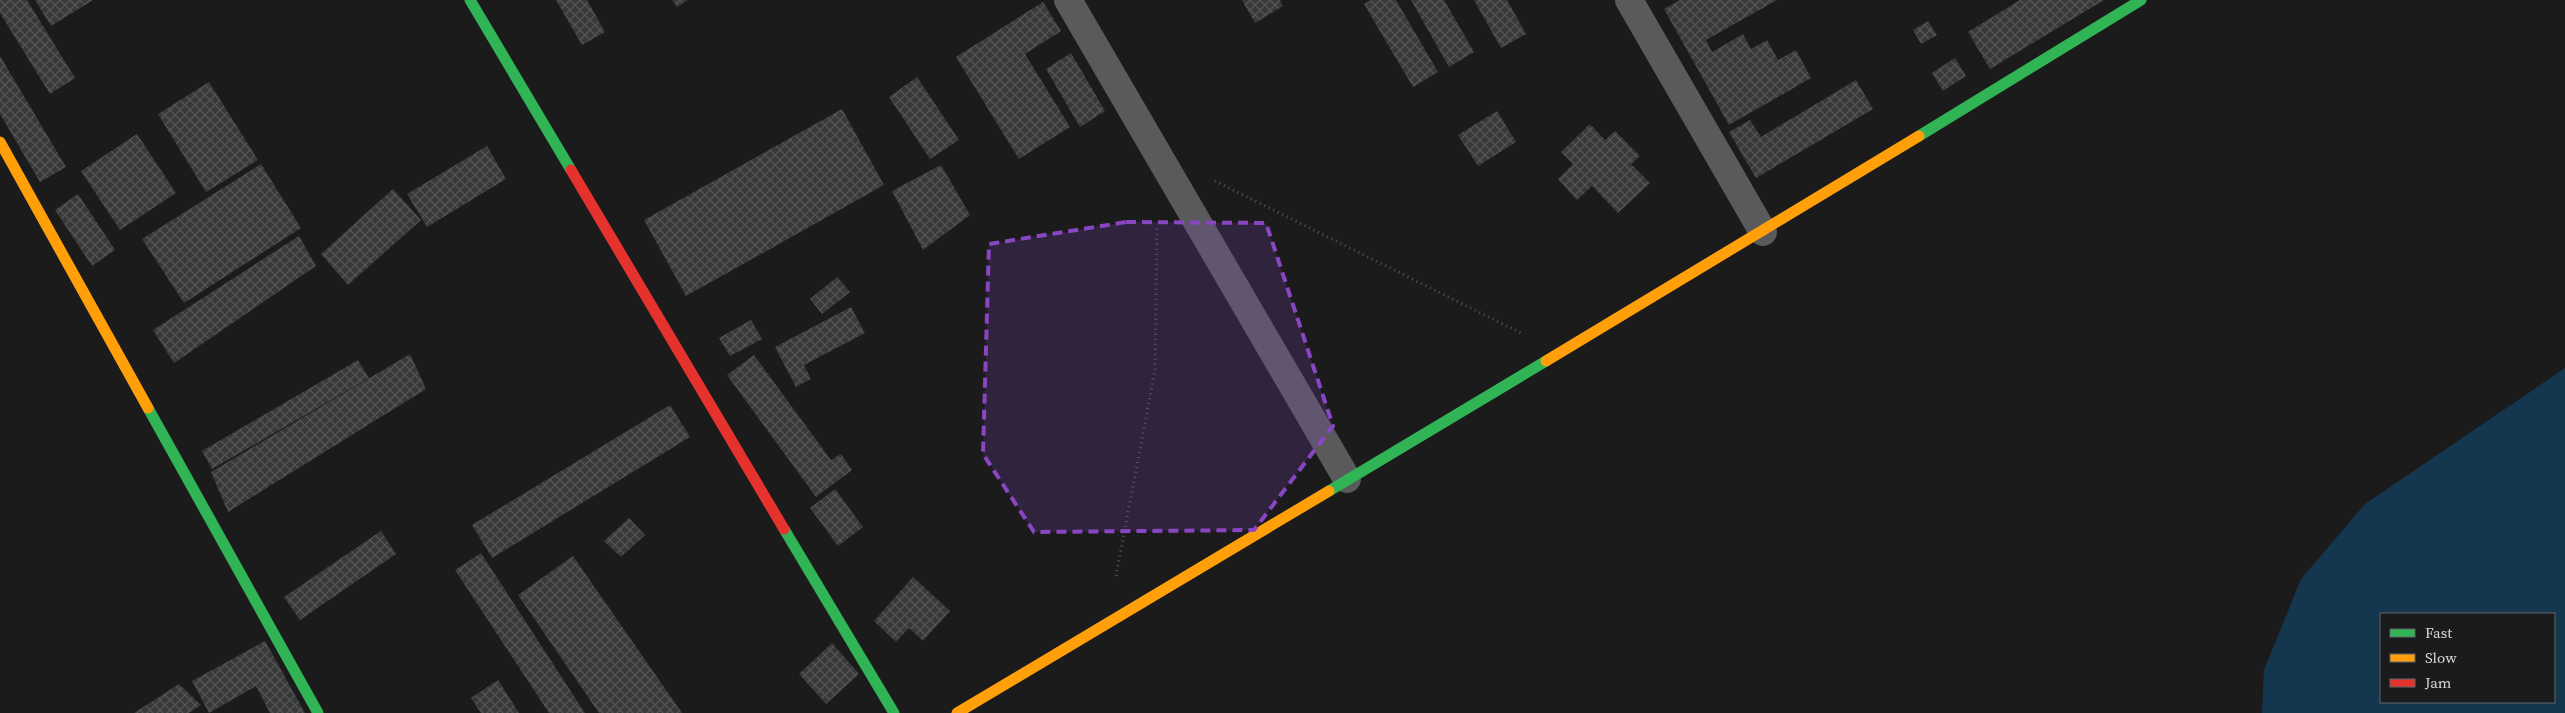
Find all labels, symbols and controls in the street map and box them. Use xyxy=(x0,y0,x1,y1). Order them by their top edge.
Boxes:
legend xyxy=(2380,613,2555,703)
text: Fast xyxy=(2425,622,2452,643)
text: Slow xyxy=(2425,647,2457,668)
text: Jam xyxy=(2424,672,2452,693)

